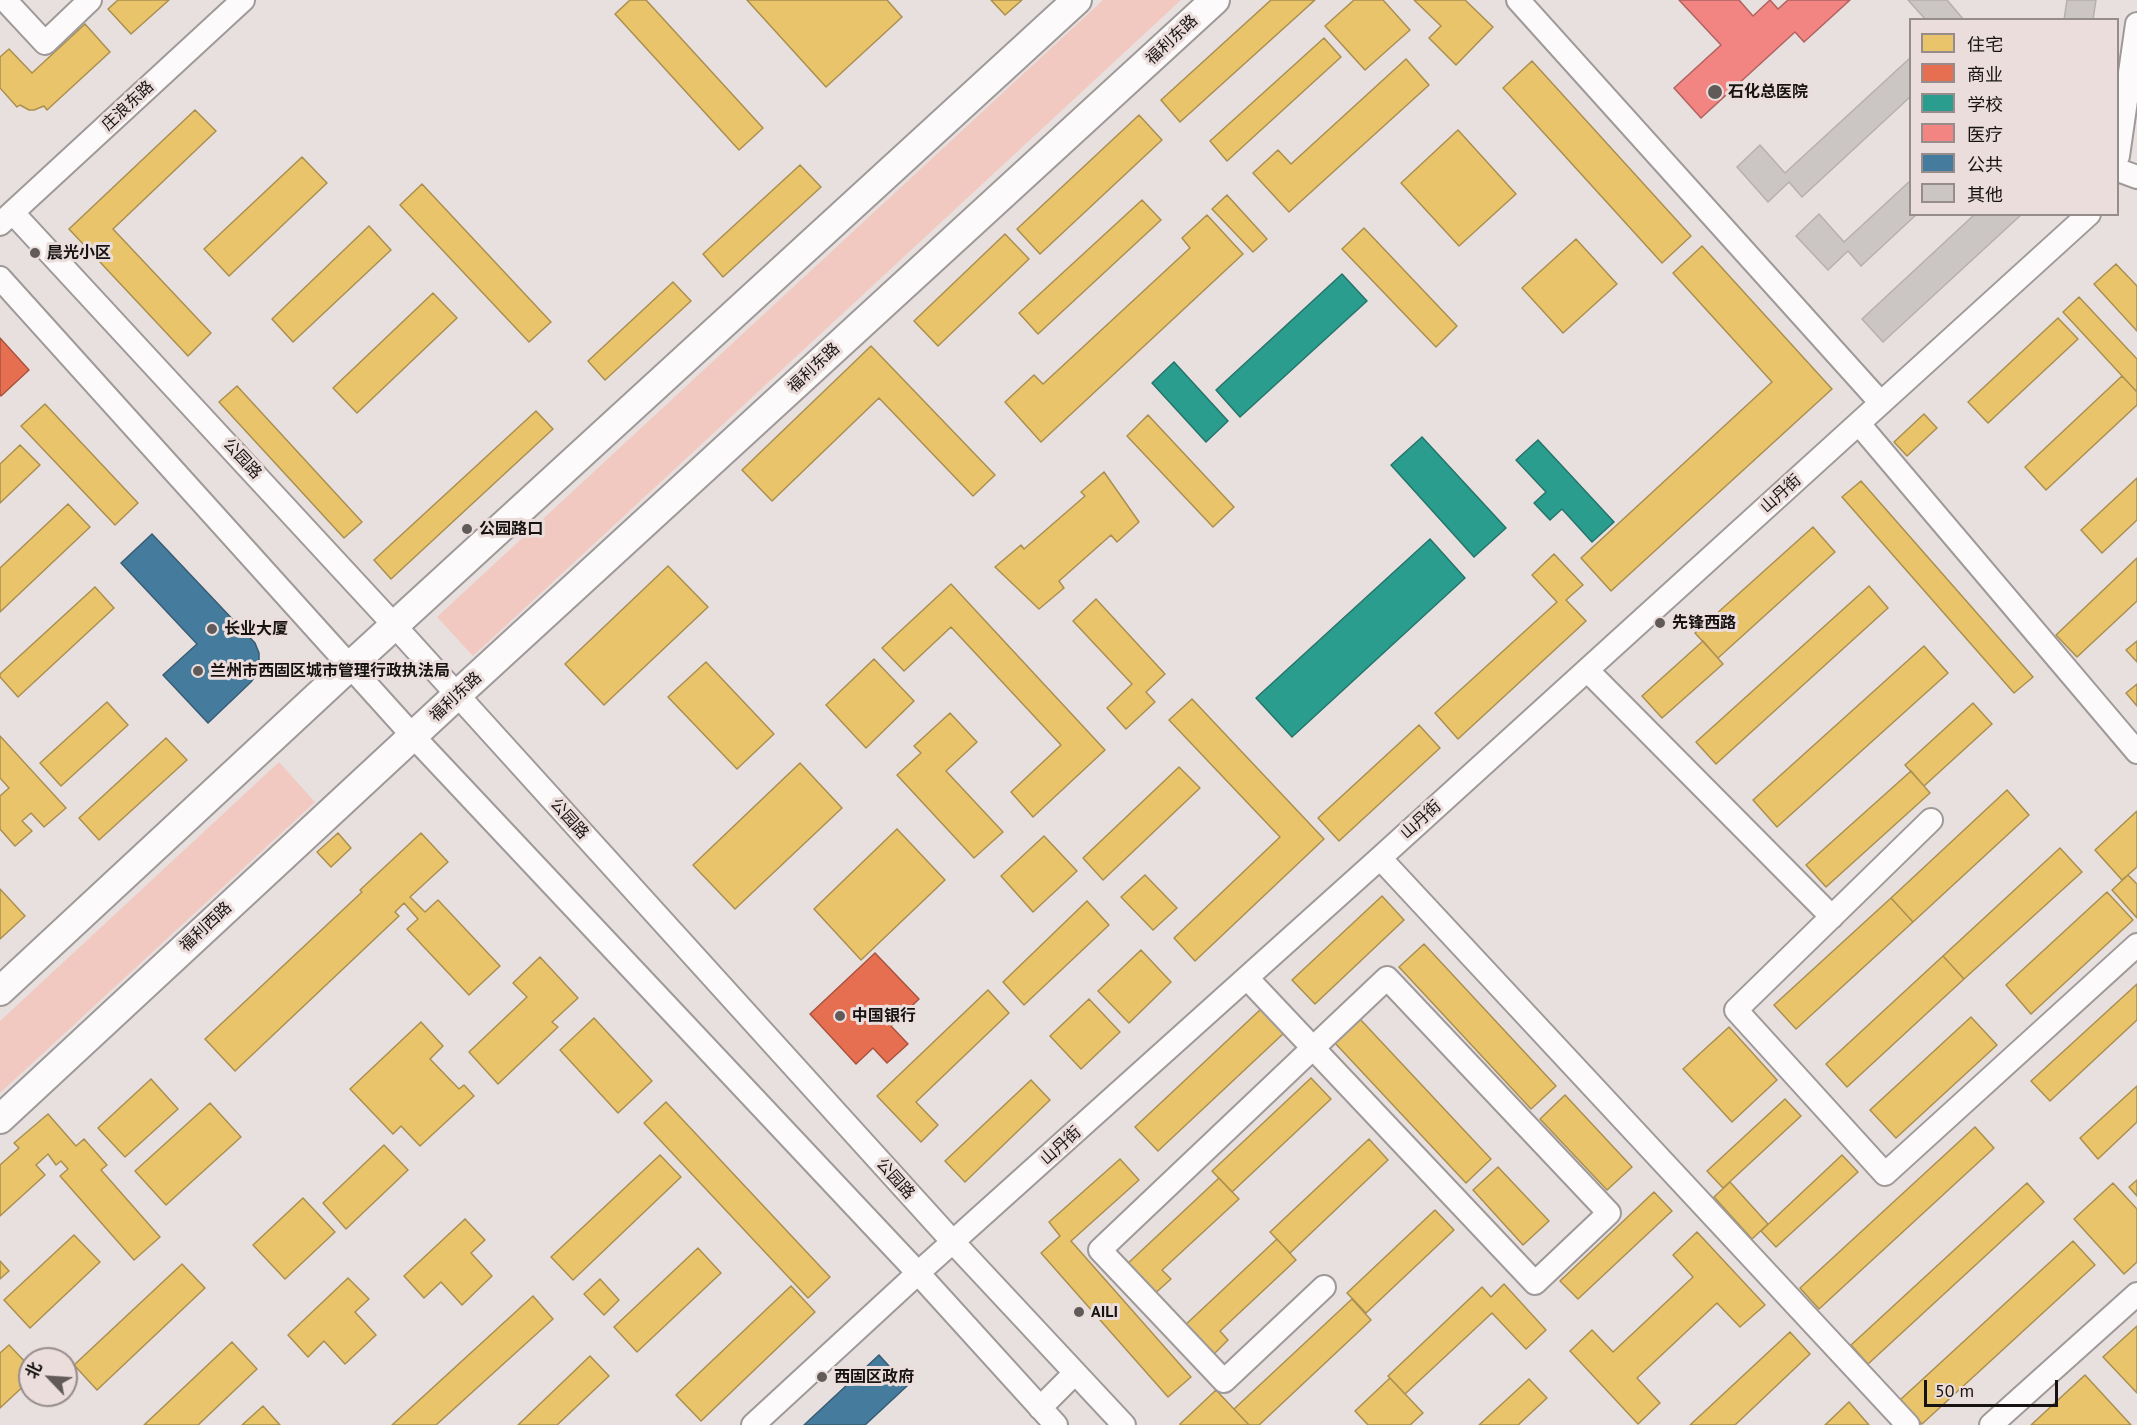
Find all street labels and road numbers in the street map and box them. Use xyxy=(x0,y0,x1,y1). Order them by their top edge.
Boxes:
street label: 福利东路 xyxy=(1142,11,1202,69)
street label: 庄浪东路 xyxy=(98,77,158,135)
street label: 福利东路 xyxy=(784,339,844,397)
street label: 公园路 xyxy=(219,435,265,483)
street label: 山丹街 xyxy=(1757,471,1805,517)
street label: 福利东路 xyxy=(426,668,486,726)
street label: 公园路 xyxy=(546,795,592,843)
street label: 山丹街 xyxy=(1397,797,1445,843)
street label: 福利西路 xyxy=(176,898,236,956)
street label: 山丹街 xyxy=(1037,1123,1085,1169)
street label: 公园路 xyxy=(872,1155,918,1203)

